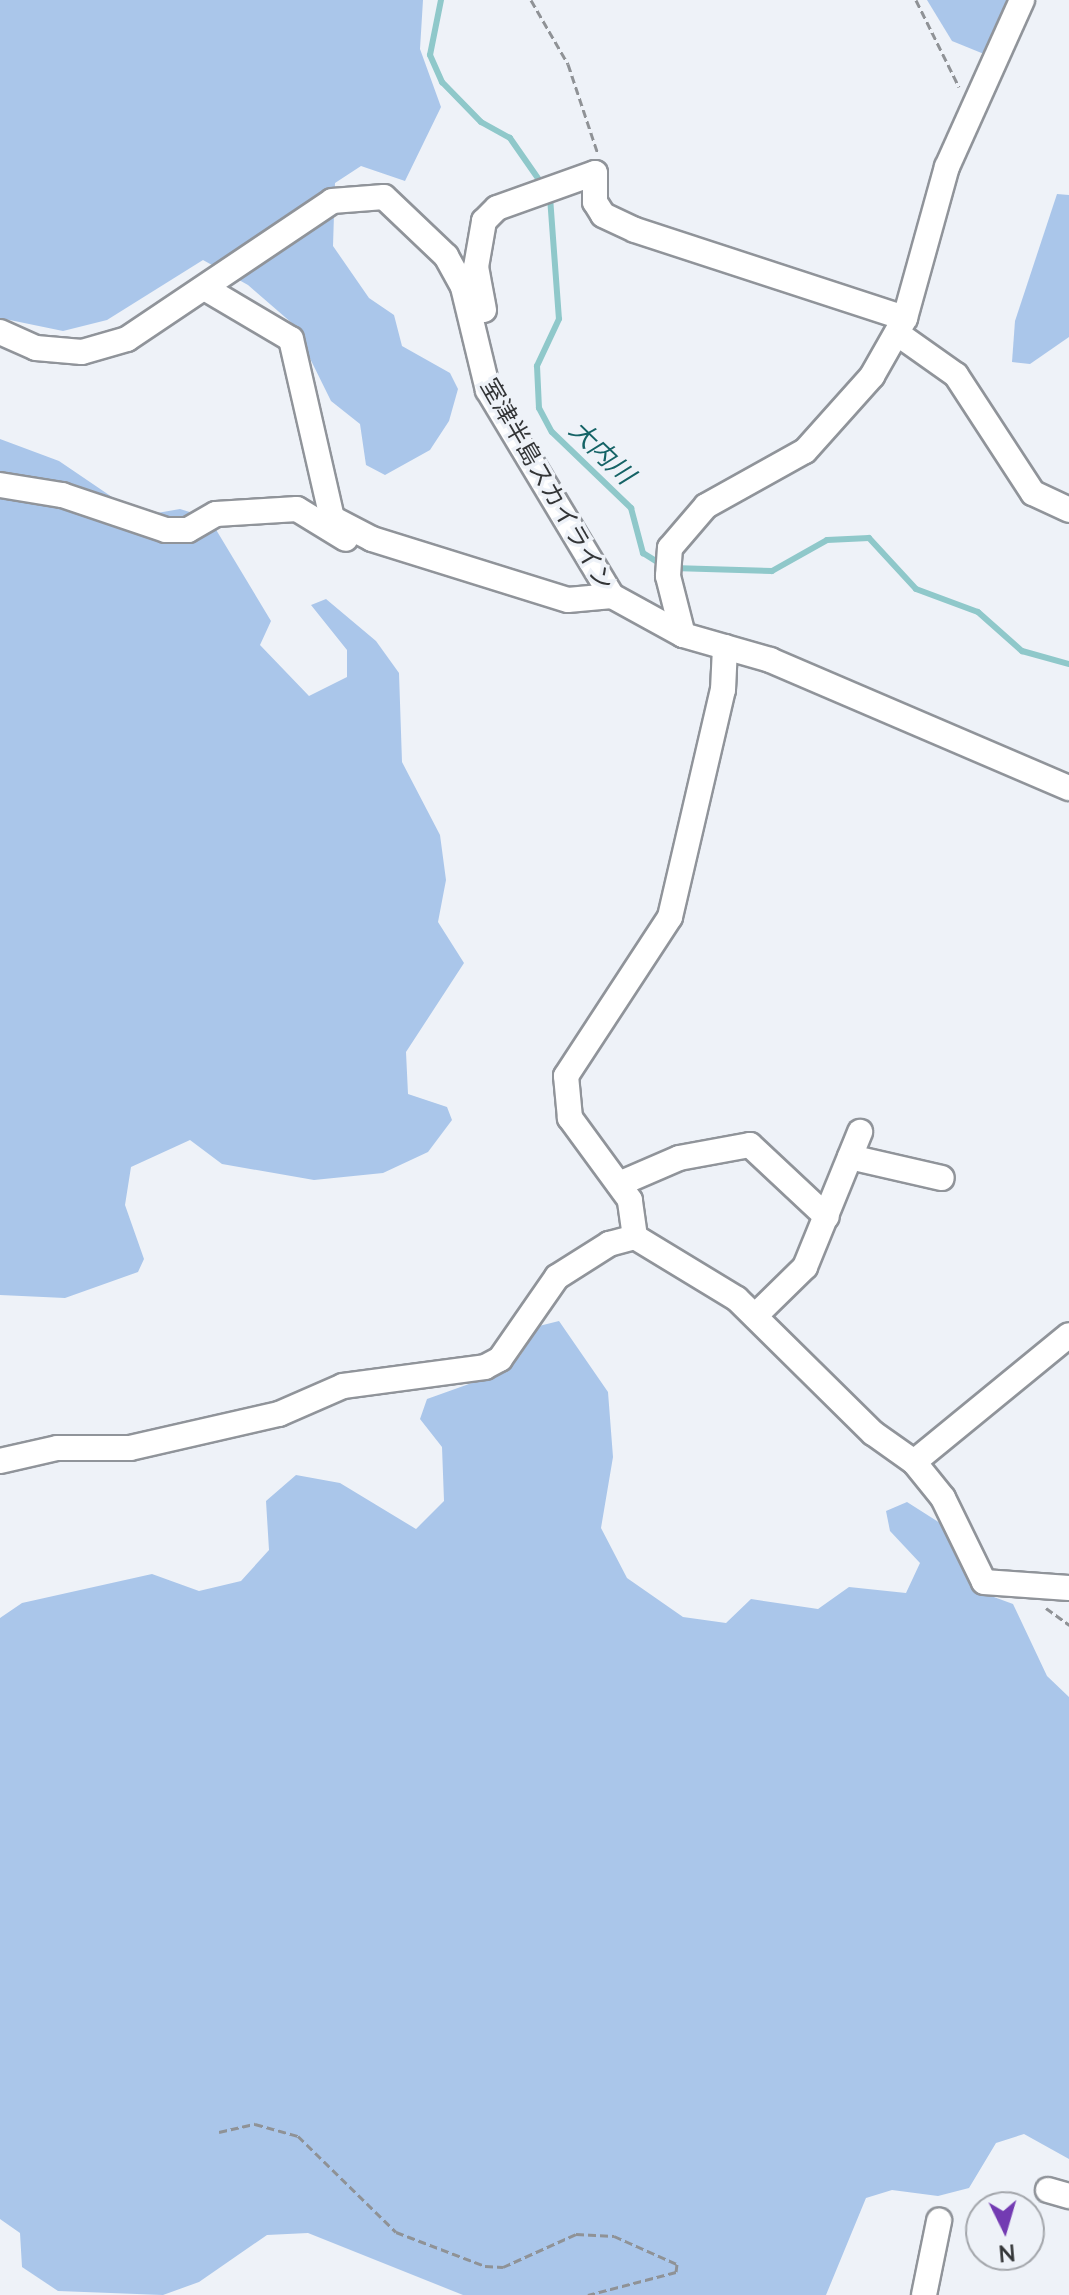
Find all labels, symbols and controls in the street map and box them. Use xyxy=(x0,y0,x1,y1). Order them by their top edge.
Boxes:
street label: 室津半島スカイライン xyxy=(476,373,620,595)
water label: 大内川 xyxy=(563,414,641,490)
north arrow xyxy=(965,2191,1045,2271)
text: N xyxy=(997,2239,1017,2268)

